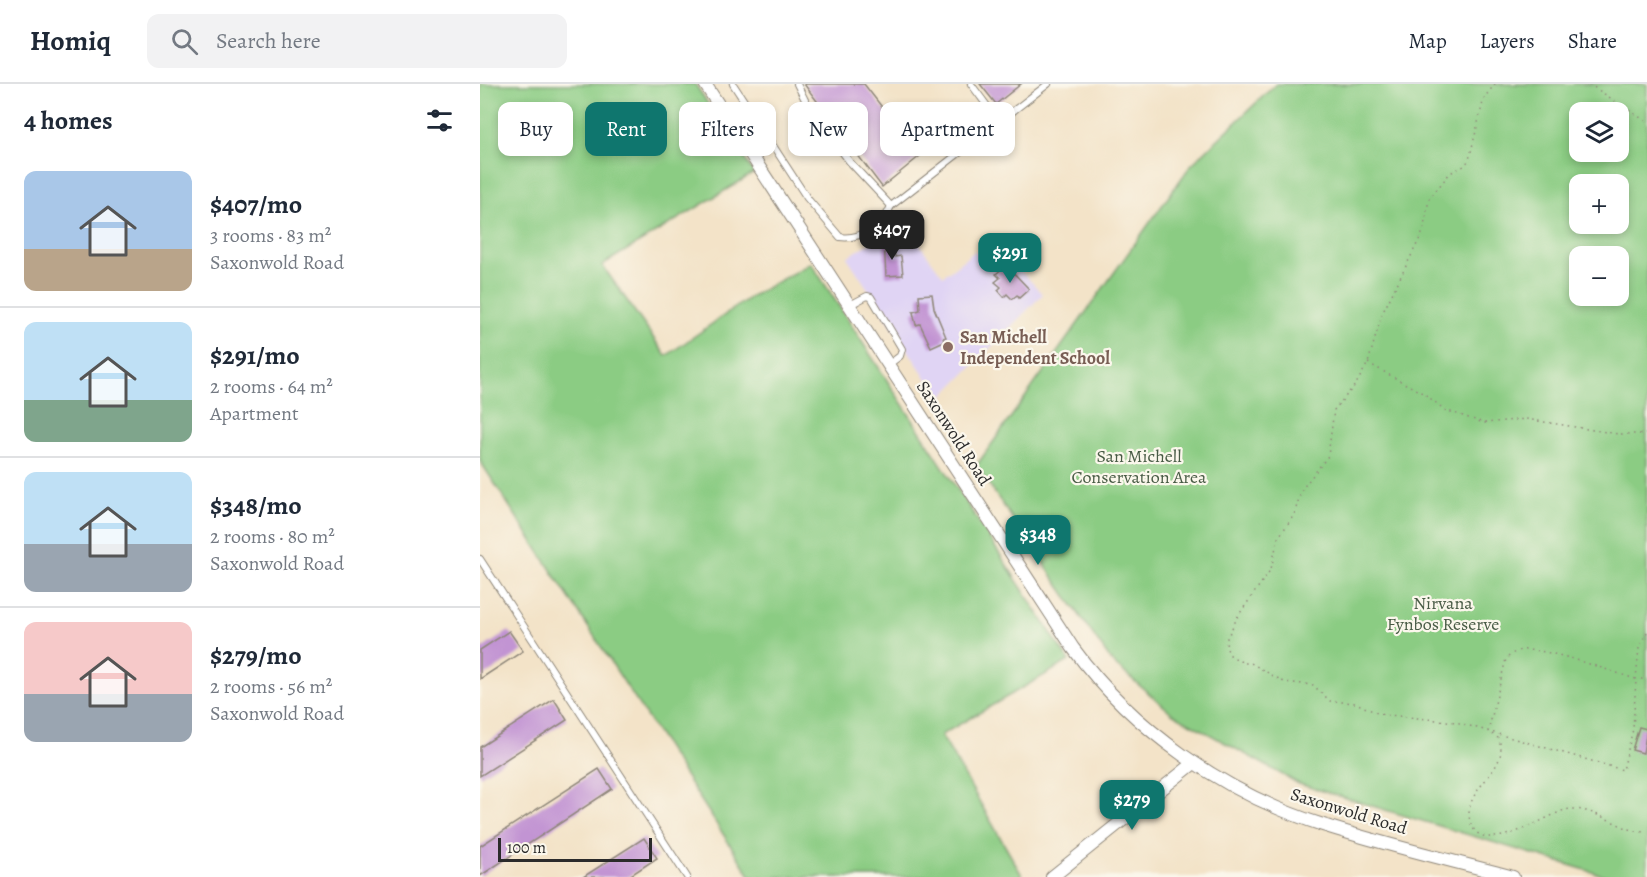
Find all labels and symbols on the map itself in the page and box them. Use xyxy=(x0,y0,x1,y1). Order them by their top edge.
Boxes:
pin: $407 xyxy=(856,210,928,261)
pin: $291 xyxy=(974,233,1046,284)
place label: San Michell Independent School xyxy=(960,325,1110,370)
marker: San Michell Independent School xyxy=(941,340,955,354)
street label: Saxonwold Road xyxy=(911,376,997,490)
park label: San Michell Conservation Area xyxy=(1071,444,1207,489)
pin: $348 xyxy=(1002,515,1074,566)
park label: Nirvana Fynbos Reserve xyxy=(1387,591,1499,636)
pin: $279 xyxy=(1096,780,1168,831)
street label: Saxonwold Road xyxy=(1288,782,1411,840)
scale bar xyxy=(498,835,652,862)

